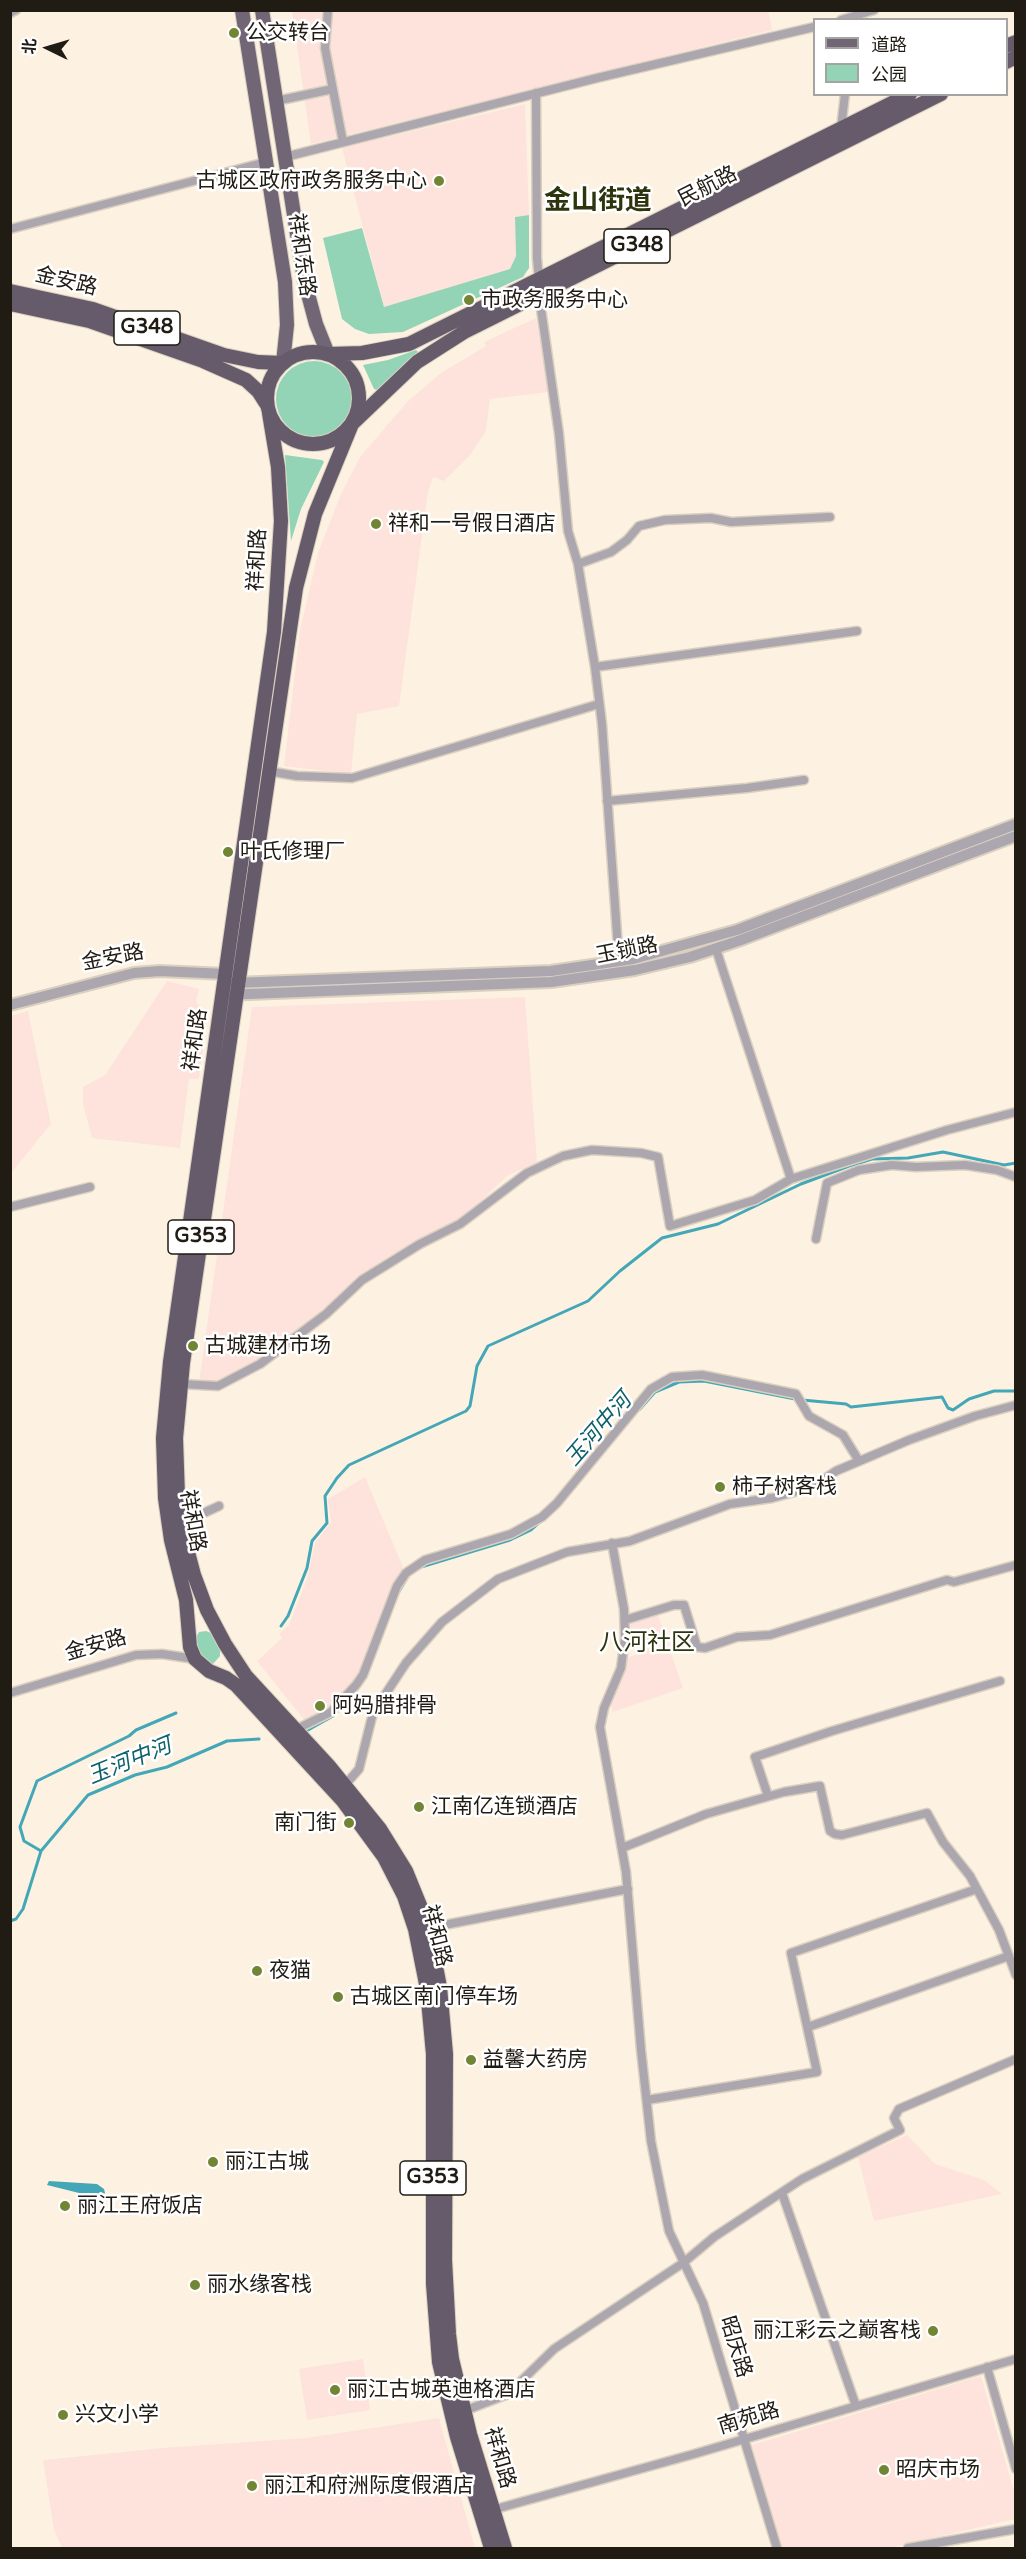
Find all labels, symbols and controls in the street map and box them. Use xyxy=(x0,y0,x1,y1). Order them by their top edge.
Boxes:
north arrow xyxy=(18,18,78,78)
legend xyxy=(813,18,1008,96)
place label: 公交转台 xyxy=(246,20,330,46)
marker: 公交转台 xyxy=(227,26,241,40)
text: 道路 xyxy=(871,34,907,56)
text: 北 xyxy=(19,38,41,55)
text: 公园 xyxy=(871,64,907,86)
street label: 民航路 xyxy=(674,161,742,213)
place label: 古城区政府政务服务中心 xyxy=(196,168,427,194)
marker: 古城区政府政务服务中心 xyxy=(432,174,446,188)
district label: 金山街道 xyxy=(544,186,652,218)
street label: 祥和东路 xyxy=(283,212,319,298)
road number: G348 xyxy=(604,229,670,263)
street label: 金安路 xyxy=(32,263,100,301)
place label: 市政务服务中心 xyxy=(481,287,628,313)
marker: 市政务服务中心 xyxy=(462,293,476,307)
road number: G348 xyxy=(114,311,180,345)
place label: 祥和一号假日酒店 xyxy=(388,511,556,537)
marker: 祥和一号假日酒店 xyxy=(369,517,383,531)
street label: 祥和路 xyxy=(244,528,272,592)
place label: 叶氏修理厂 xyxy=(240,839,345,865)
marker: 叶氏修理厂 xyxy=(221,845,235,859)
street label: 玉锁路 xyxy=(594,933,660,969)
street label: 金安路 xyxy=(80,940,146,976)
street label: 祥和路 xyxy=(179,1007,213,1073)
road number: G353 xyxy=(168,1220,234,1254)
place label: 古城建材市场 xyxy=(205,1333,331,1359)
marker: 古城建材市场 xyxy=(186,1339,200,1353)
water label: 玉河中河 xyxy=(560,1388,638,1472)
place label: 柿子树客栈 xyxy=(732,1474,837,1500)
marker: 柿子树客栈 xyxy=(713,1480,727,1494)
street label: 祥和路 xyxy=(174,1488,210,1554)
street label: 金安路 xyxy=(62,1625,130,1667)
district label: 八河社区 xyxy=(599,1630,695,1658)
place label: 阿妈腊排骨 xyxy=(332,1693,437,1719)
marker: 阿妈腊排骨 xyxy=(313,1699,327,1713)
water label: 玉河中河 xyxy=(84,1733,176,1791)
place label: 江南亿连锁酒店 xyxy=(431,1794,578,1820)
marker: 江南亿连锁酒店 xyxy=(412,1800,426,1814)
place label: 南门街 xyxy=(274,1810,337,1836)
marker: 南门街 xyxy=(342,1816,356,1830)
street label: 祥和路 xyxy=(416,1902,456,1970)
place label: 夜猫 xyxy=(269,1958,311,1984)
marker: 夜猫 xyxy=(250,1964,264,1978)
place label: 古城区南门停车场 xyxy=(350,1984,518,2010)
marker: 古城区南门停车场 xyxy=(331,1990,345,2004)
place label: 益馨大药房 xyxy=(483,2047,588,2073)
marker: 益馨大药房 xyxy=(464,2053,478,2067)
place label: 丽江古城 xyxy=(225,2149,309,2175)
marker: 丽江古城 xyxy=(206,2155,220,2169)
road number: G353 xyxy=(400,2161,466,2195)
place label: 丽江王府饭店 xyxy=(77,2193,203,2219)
marker: 丽江王府饭店 xyxy=(58,2199,72,2213)
place label: 丽水缘客栈 xyxy=(207,2272,312,2298)
marker: 丽水缘客栈 xyxy=(188,2278,202,2292)
street label: 昭庆路 xyxy=(714,2313,756,2381)
place label: 丽江彩云之巅客栈 xyxy=(753,2318,921,2344)
marker: 丽江彩云之巅客栈 xyxy=(926,2324,940,2338)
place label: 丽江古城英迪格酒店 xyxy=(347,2377,536,2403)
marker: 丽江古城英迪格酒店 xyxy=(328,2383,342,2397)
street label: 南苑路 xyxy=(715,2398,783,2440)
place label: 兴文小学 xyxy=(75,2402,159,2428)
marker: 兴文小学 xyxy=(56,2408,70,2422)
street label: 祥和路 xyxy=(478,2424,520,2492)
place label: 昭庆市场 xyxy=(896,2457,980,2483)
marker: 昭庆市场 xyxy=(877,2463,891,2477)
place label: 丽江和府洲际度假酒店 xyxy=(264,2473,474,2499)
marker: 丽江和府洲际度假酒店 xyxy=(245,2479,259,2493)

